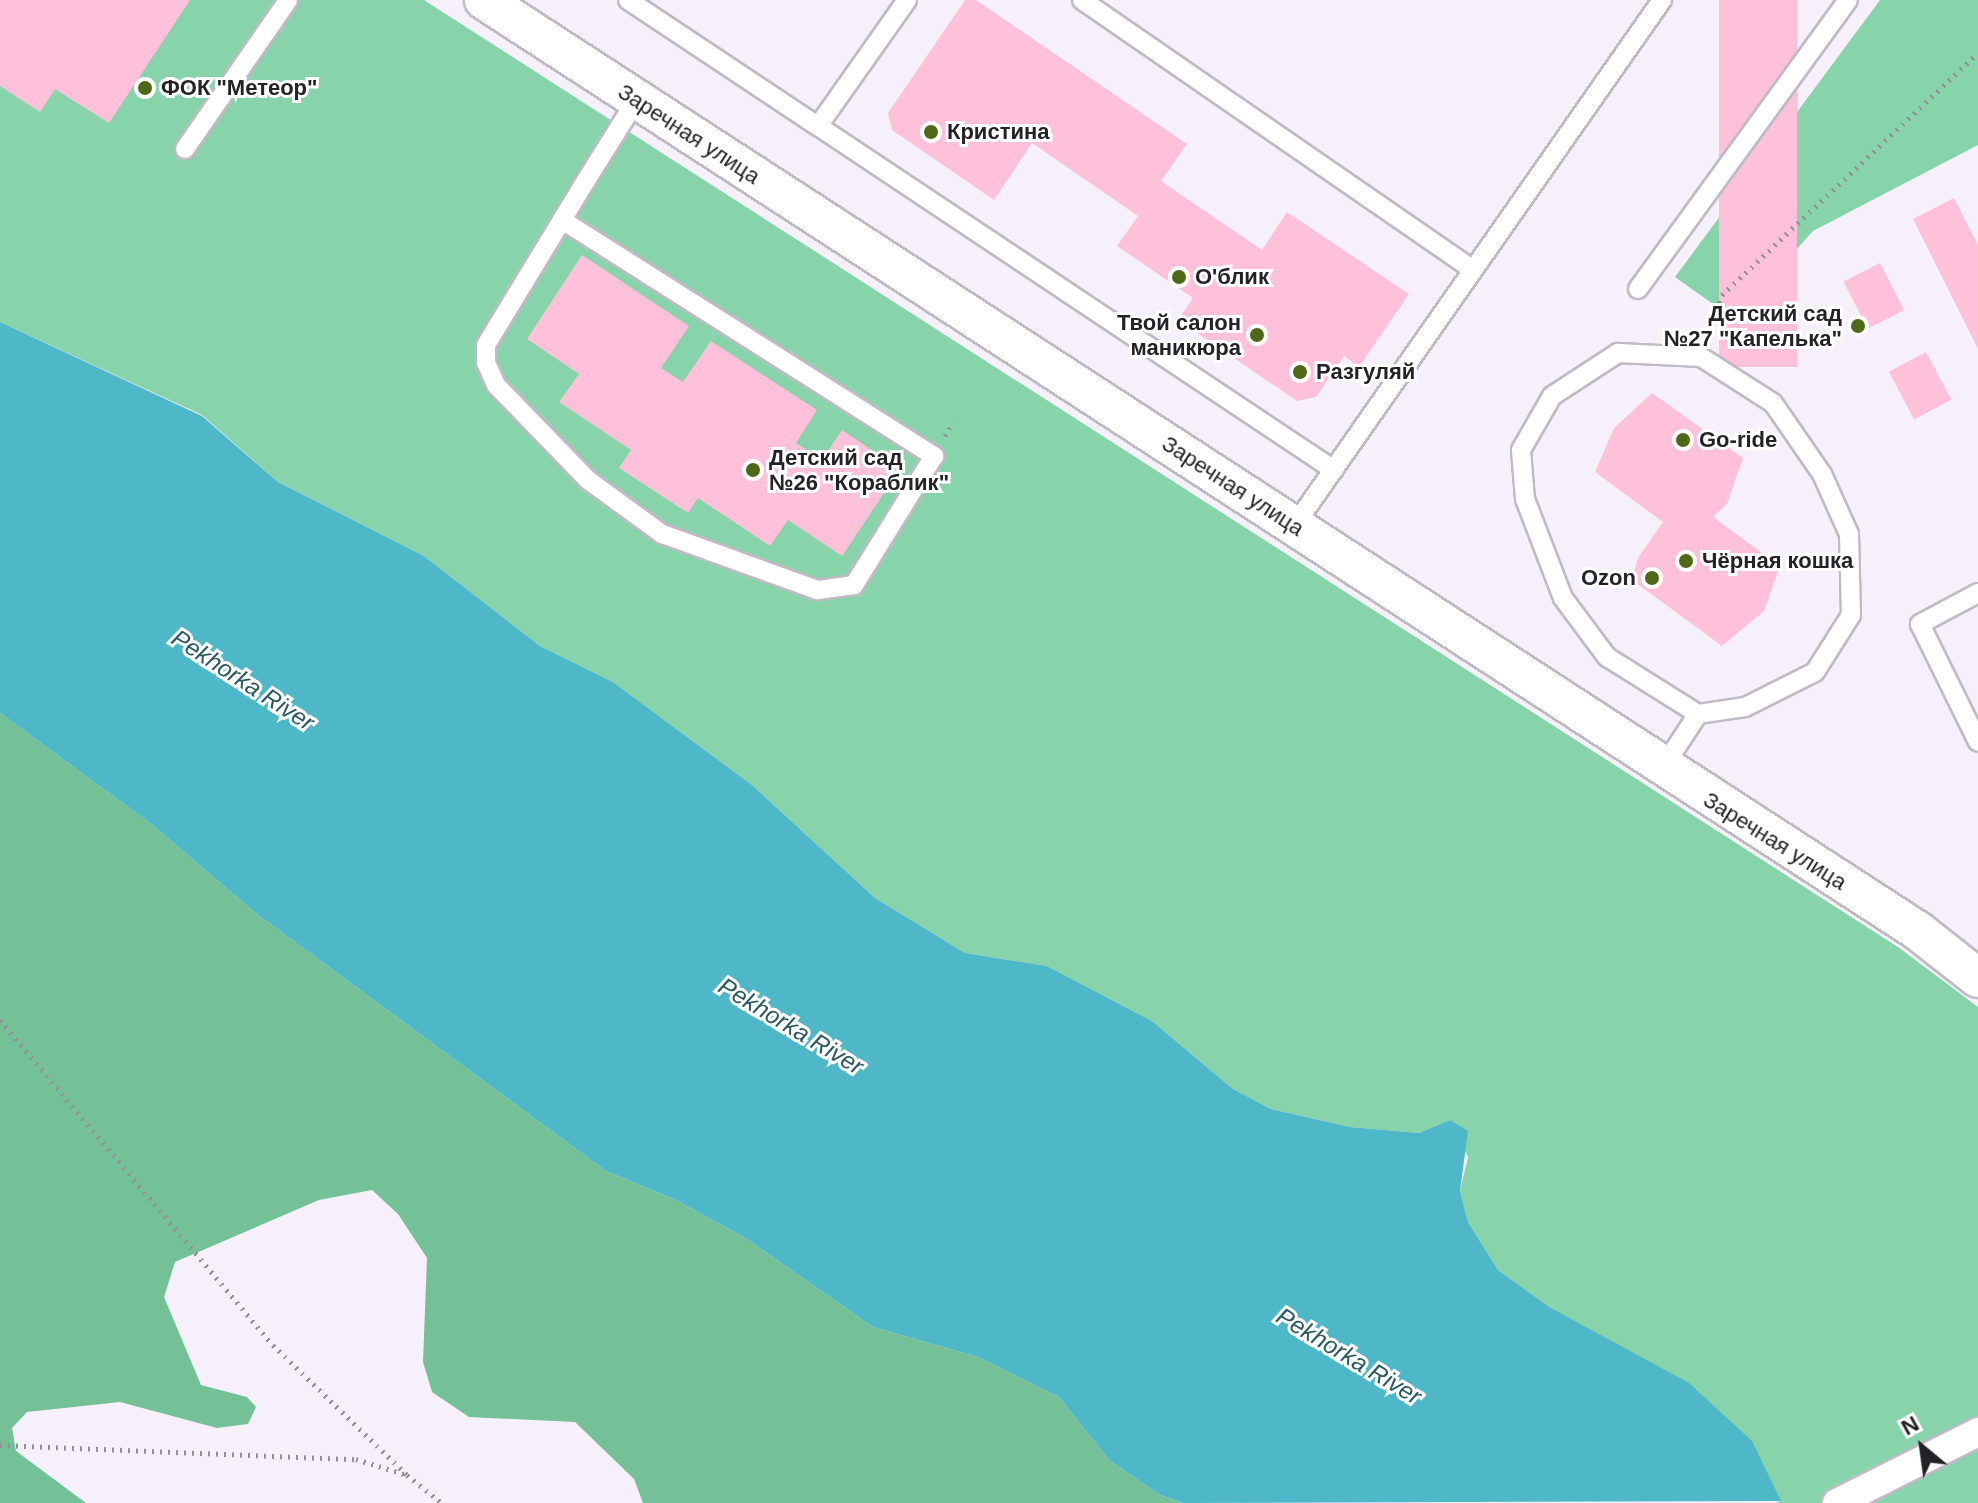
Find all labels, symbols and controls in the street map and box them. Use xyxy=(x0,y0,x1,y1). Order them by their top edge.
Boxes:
place label: ФОК "Метеор" xyxy=(161,75,317,101)
street label: Заречная улица xyxy=(613,78,765,190)
marker: ФОК "Метеор" xyxy=(136,79,154,97)
place label: Кристина xyxy=(947,119,1049,145)
marker: Кристина xyxy=(922,123,940,141)
place label: О'блик xyxy=(1195,264,1269,290)
marker: О'блик xyxy=(1170,268,1188,286)
place label: Детский сад №27 "Капелька" xyxy=(1664,300,1842,352)
place label: Твой салон маникюра xyxy=(1117,309,1241,360)
marker: Детский сад №27 "Капелька" xyxy=(1849,317,1867,335)
marker: Твой салон маникюра xyxy=(1248,326,1266,344)
place label: Разгуляй xyxy=(1316,359,1415,385)
marker: Разгуляй xyxy=(1291,363,1309,381)
place label: Go-ride xyxy=(1699,427,1777,453)
street label: Заречная улица xyxy=(1157,430,1309,542)
marker: Go-ride xyxy=(1674,431,1692,449)
place label: Детский сад №26 "Кораблик" xyxy=(769,444,949,496)
marker: Детский сад №26 "Кораблик" xyxy=(744,461,762,479)
place label: Чёрная кошка xyxy=(1702,548,1853,574)
marker: Чёрная кошка xyxy=(1677,552,1695,570)
place label: Ozon xyxy=(1581,565,1636,591)
marker: Ozon xyxy=(1643,569,1661,587)
water label: Pekhorka River xyxy=(166,623,320,737)
street label: Заречная улица xyxy=(1699,786,1851,896)
water label: Pekhorka River xyxy=(713,971,869,1081)
water label: Pekhorka River xyxy=(1271,1301,1427,1411)
north arrow xyxy=(1882,1407,1962,1487)
text: N xyxy=(1897,1411,1923,1440)

